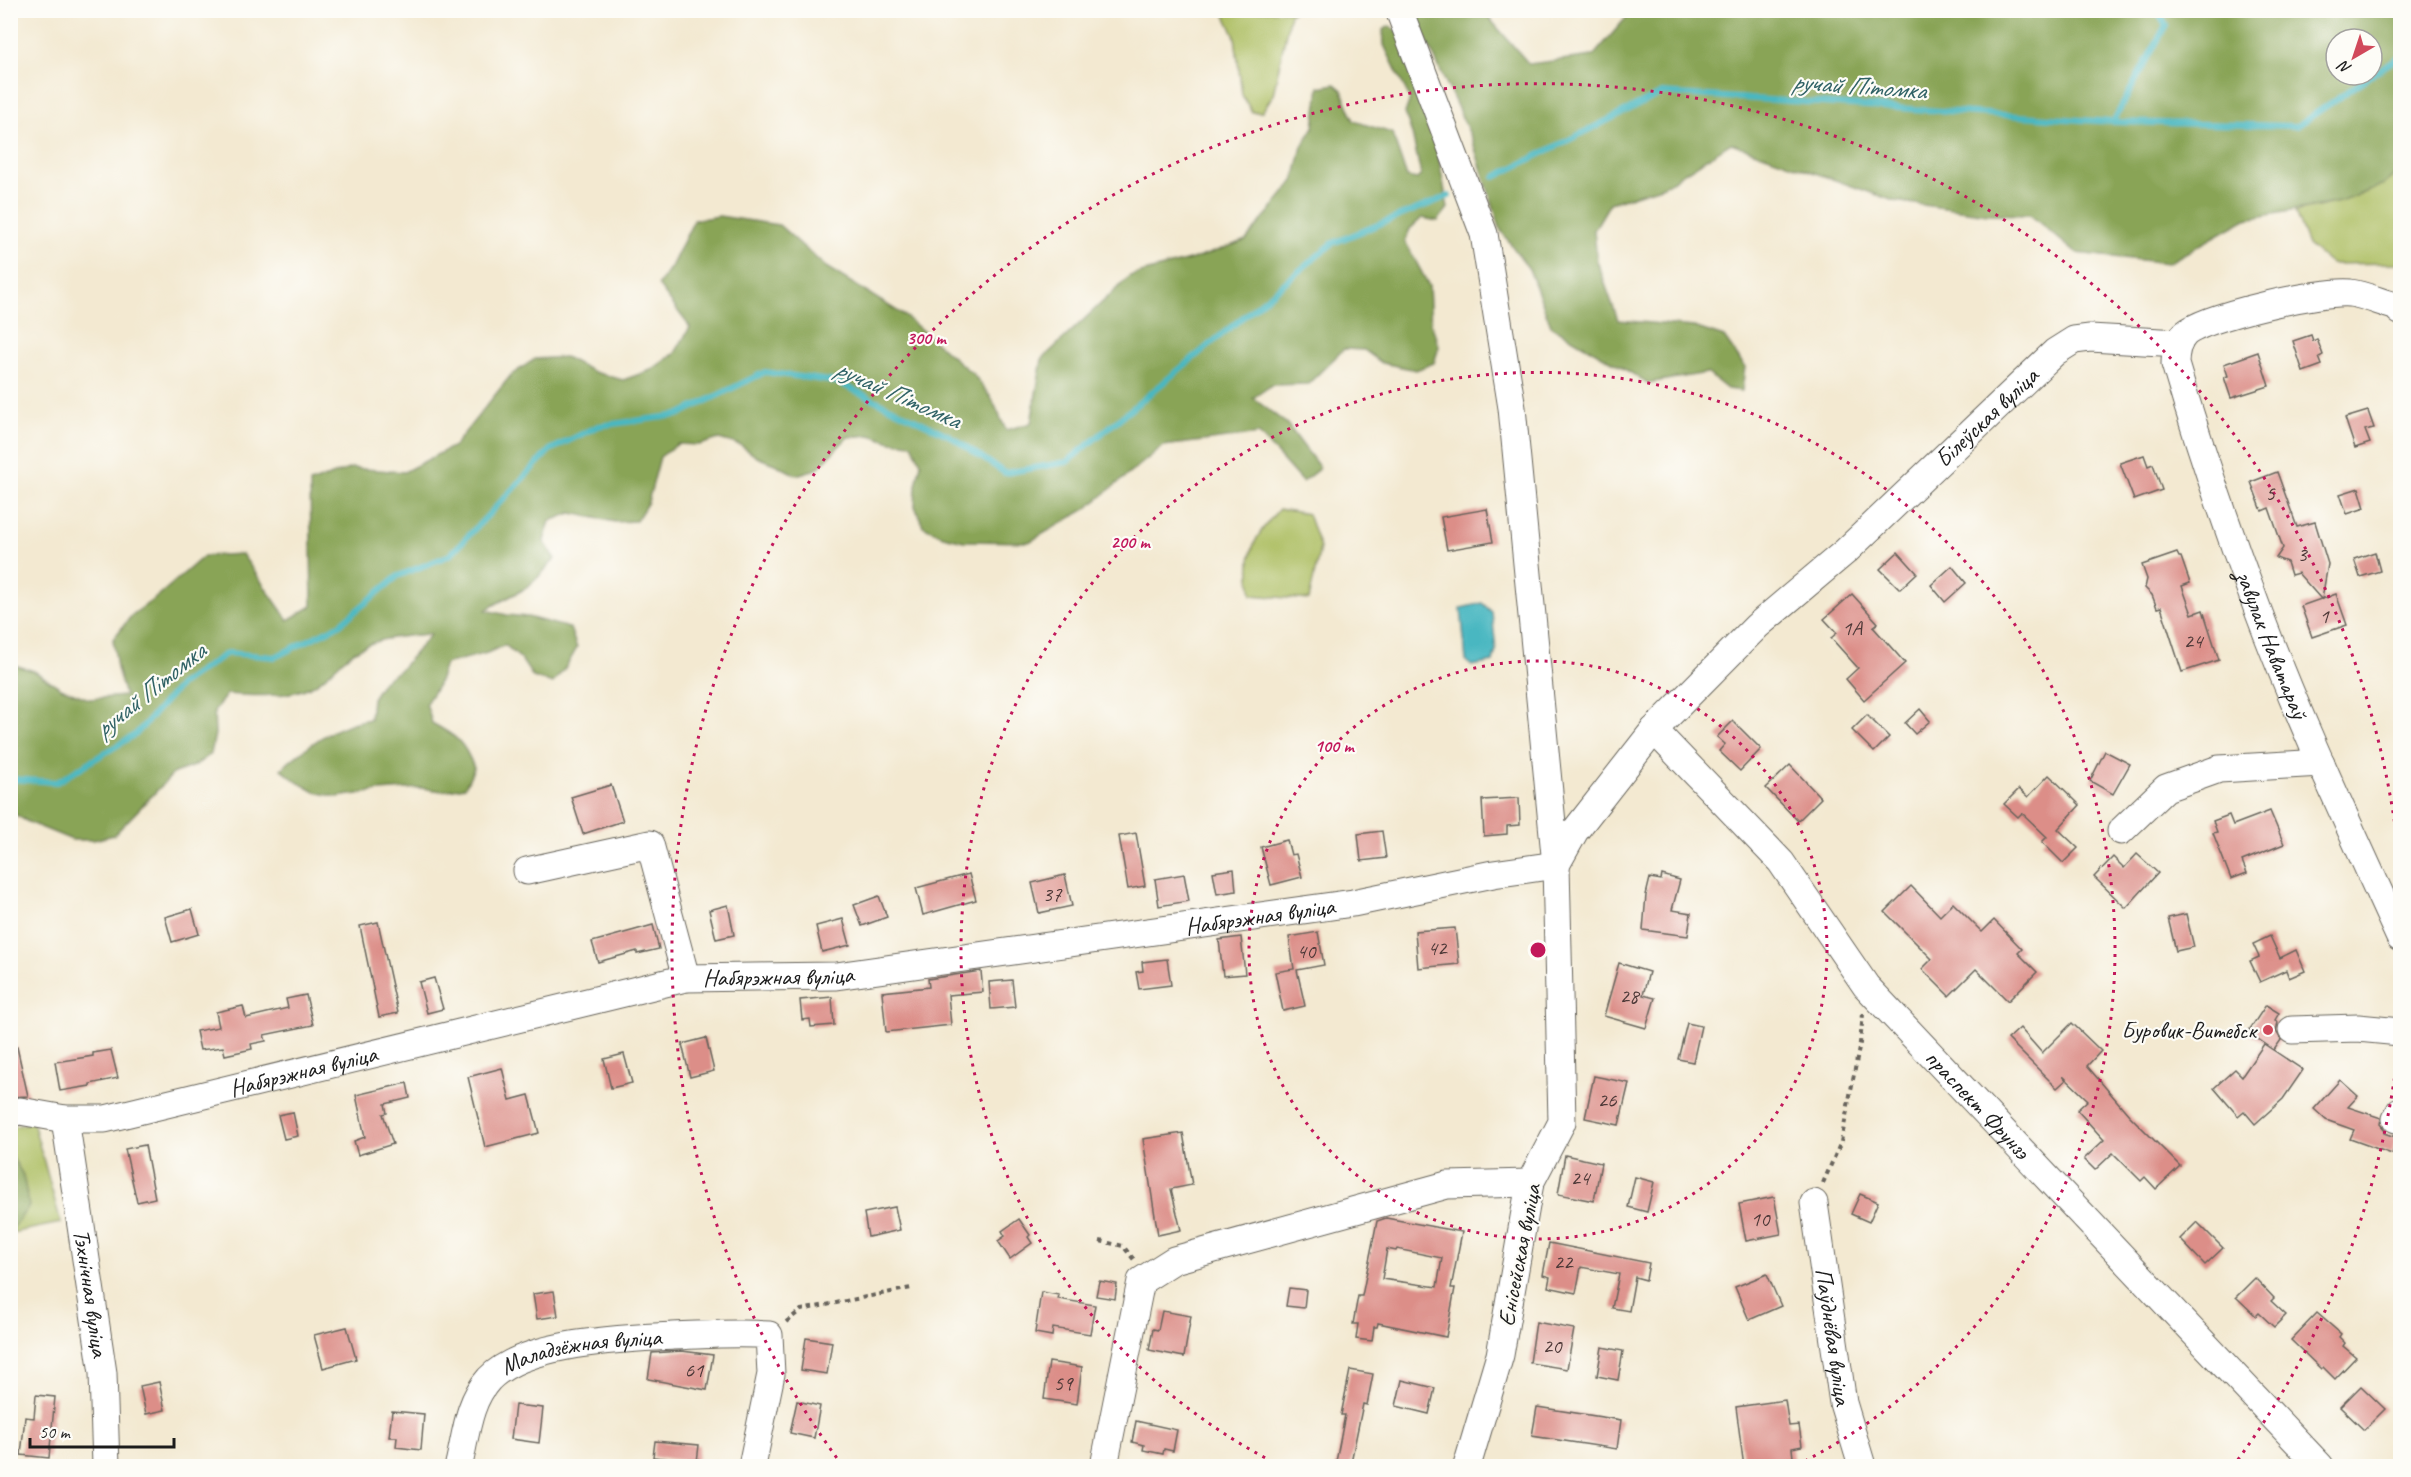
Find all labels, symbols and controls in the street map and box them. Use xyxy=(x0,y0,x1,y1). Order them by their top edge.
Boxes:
north arrow xyxy=(2324,27,2384,87)
text: N xyxy=(2333,55,2355,79)
water label: ручай Пітомка xyxy=(1790,65,1929,107)
text: 300 m xyxy=(907,327,947,349)
water label: ручай Пітомка xyxy=(829,351,968,437)
street label: Білеўская вуліца xyxy=(1928,360,2046,473)
house number: 5 xyxy=(2265,480,2276,506)
text: 200 m xyxy=(1111,531,1151,553)
house number: 3 xyxy=(2297,541,2308,567)
street label: завулак Наватараў xyxy=(2228,564,2316,725)
house number: 1 xyxy=(2319,603,2330,629)
house number: 1А xyxy=(1842,615,1863,641)
house number: 24 xyxy=(2184,628,2205,654)
water label: ручай Пітомка xyxy=(87,634,214,745)
text: 100 m xyxy=(1315,735,1355,757)
house number: 37 xyxy=(1043,881,1063,907)
street label: Набярэжная вуліца xyxy=(1183,891,1338,942)
house number: 42 xyxy=(1428,935,1448,961)
house number: 40 xyxy=(1297,938,1317,964)
centre of rings xyxy=(1528,940,1548,960)
street label: Набярэжная вуліца xyxy=(703,958,857,993)
house number: 28 xyxy=(1620,983,1641,1009)
place label: Буровик-Витебск xyxy=(2121,1015,2258,1045)
marker: Буровик-Витебск xyxy=(2261,1023,2275,1037)
street label: Набярэжная вуліца xyxy=(227,1038,382,1103)
street label: праспект Фрунзэ xyxy=(1919,1043,2038,1166)
house number: 26 xyxy=(1598,1087,1617,1113)
house number: 24 xyxy=(1571,1165,1592,1191)
street label: Енісейская вуліца xyxy=(1491,1180,1548,1328)
house number: 10 xyxy=(1751,1206,1771,1232)
street label: Тэхнічная вуліца xyxy=(67,1227,116,1360)
house number: 22 xyxy=(1554,1249,1574,1275)
street label: Паўднёвая вуліца xyxy=(1809,1266,1858,1409)
street label: Маладзёжная вуліца xyxy=(495,1322,664,1381)
house number: 20 xyxy=(1543,1333,1563,1359)
house number: 61 xyxy=(685,1357,705,1383)
house number: 59 xyxy=(1054,1370,1074,1396)
scale bar xyxy=(30,1411,174,1449)
text: 50 m xyxy=(39,1421,72,1443)

